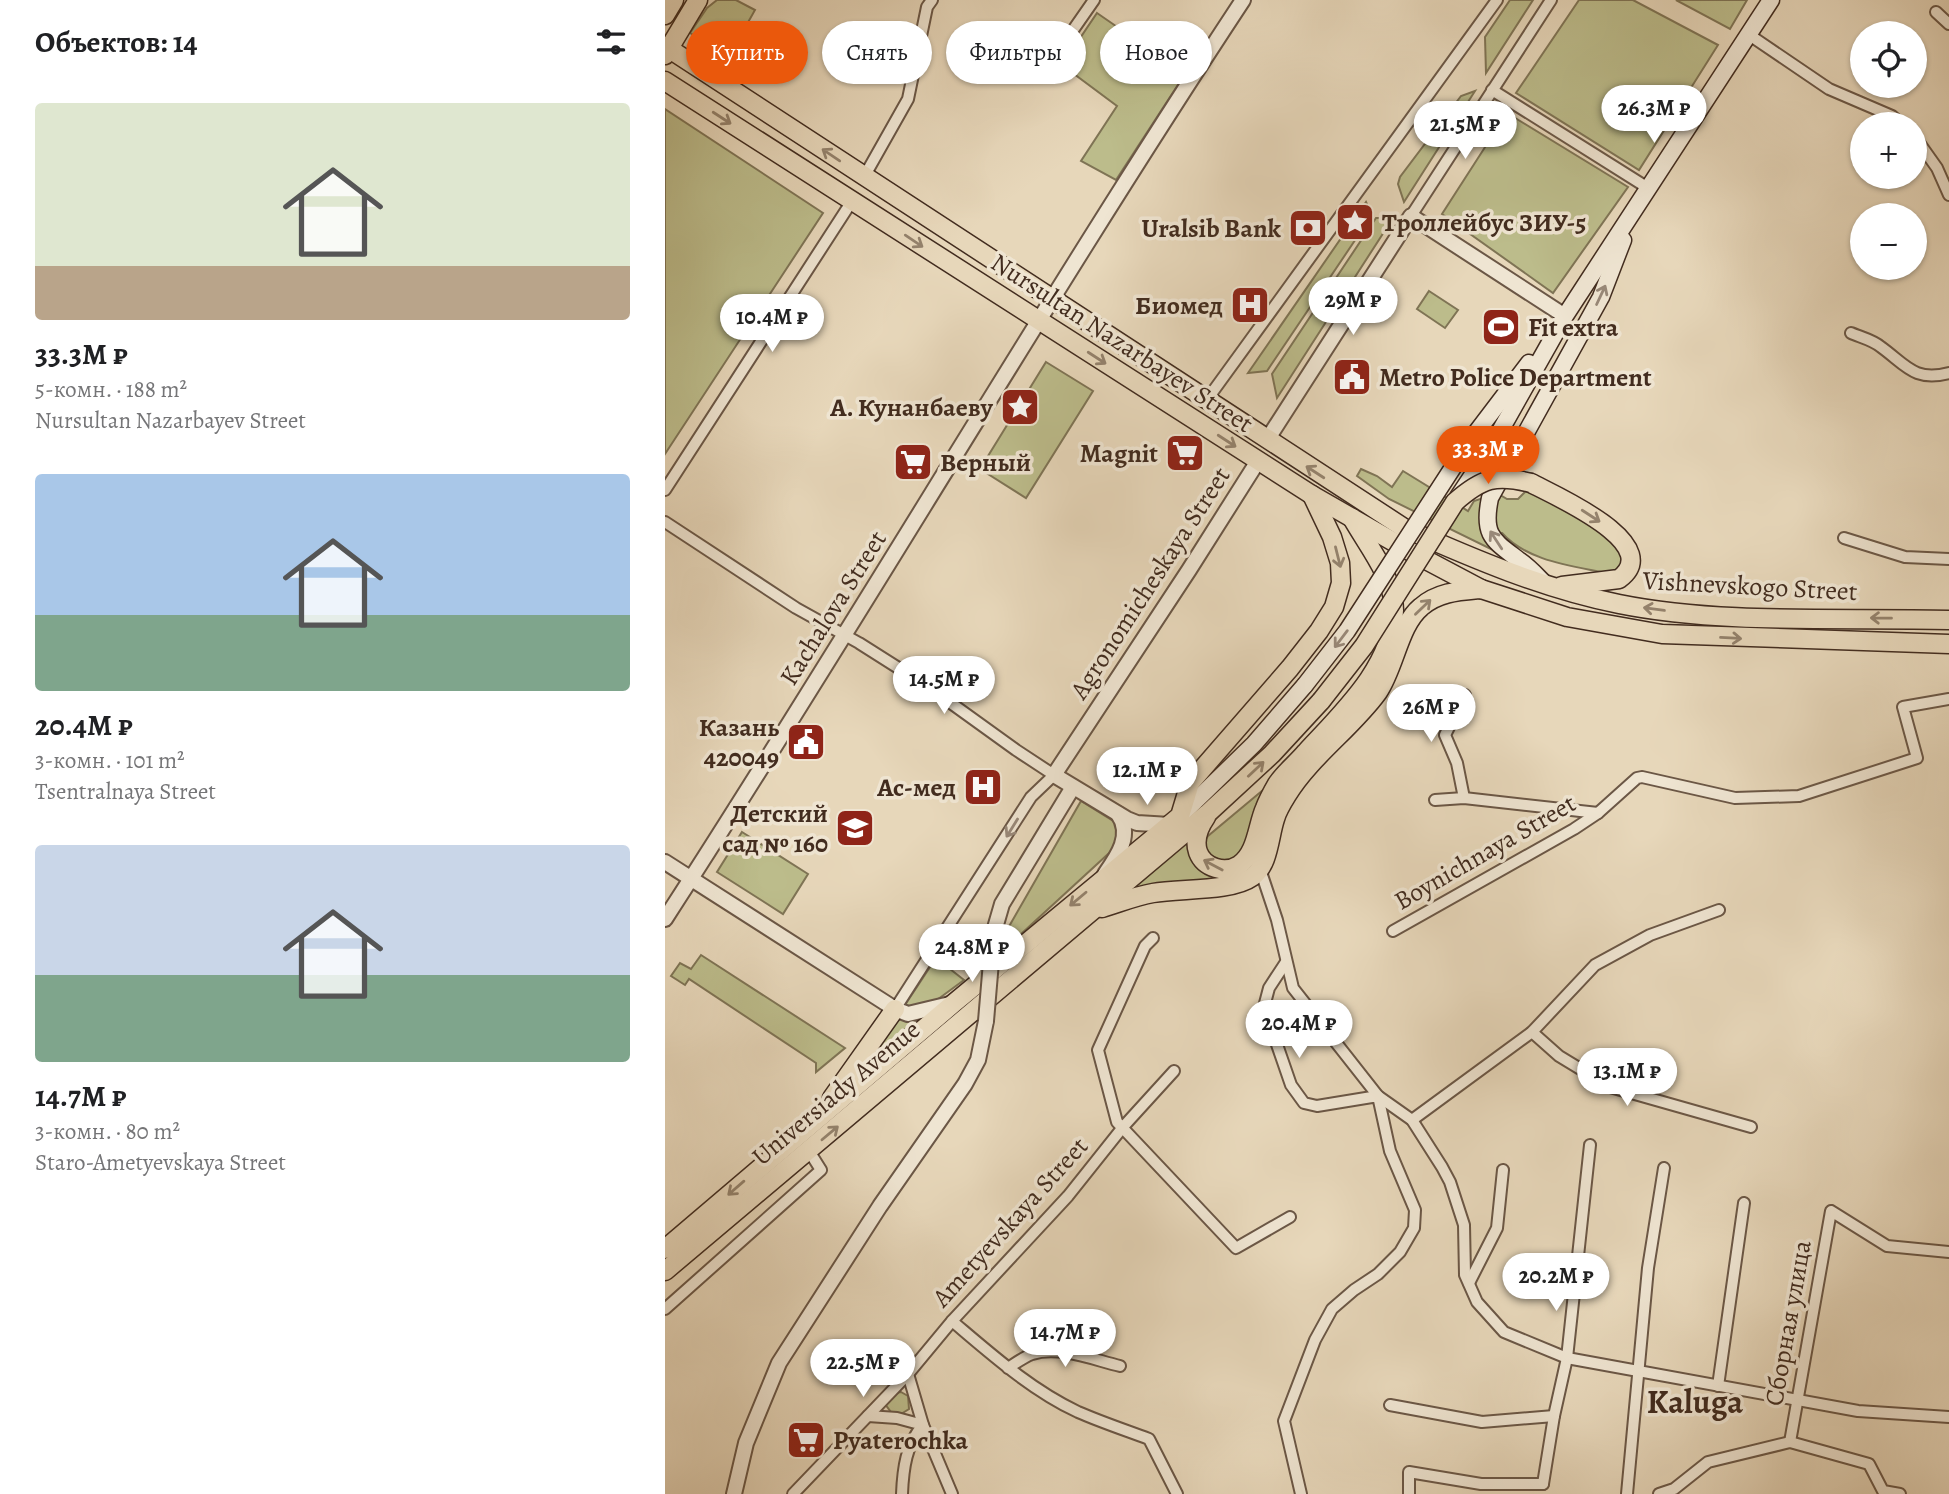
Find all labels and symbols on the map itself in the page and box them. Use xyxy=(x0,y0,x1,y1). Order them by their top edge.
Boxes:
pin: 26.3M ₽ xyxy=(1589,86,1719,145)
pin: 21.5M ₽ xyxy=(1400,102,1530,161)
one-way arrow xyxy=(712,111,732,125)
one-way arrow xyxy=(822,148,841,162)
place icon: Троллейбус ЗИУ-5 xyxy=(1334,201,1376,243)
place label: Троллейбус ЗИУ-5 xyxy=(1382,205,1586,240)
bank icon: Uralsib Bank xyxy=(1287,207,1329,249)
place label: Uralsib Bank xyxy=(1142,211,1282,246)
one-way arrow xyxy=(903,234,923,248)
street label: Nursultan Nazarbayev Street xyxy=(984,245,1260,441)
pin: 29M ₽ xyxy=(1304,278,1402,337)
hospital icon: Биомед xyxy=(1229,284,1271,326)
one-way arrow xyxy=(1595,285,1608,306)
place label: Биомед xyxy=(1135,288,1223,323)
pin: 10.4M ₽ xyxy=(707,294,837,354)
sports icon: Fit extra xyxy=(1480,306,1522,348)
place label: Fit extra xyxy=(1528,310,1619,345)
one-way arrow xyxy=(1087,352,1107,366)
public building icon: Metro Police Department xyxy=(1331,356,1373,398)
place label: Metro Police Department xyxy=(1379,360,1652,395)
place icon: А. Кунанбаеву xyxy=(999,386,1041,428)
place label: А. Кунанбаеву xyxy=(829,390,993,425)
pin: 33.3M ₽ xyxy=(1423,426,1553,486)
supermarket icon: Magnit xyxy=(1164,432,1206,474)
one-way arrow xyxy=(1217,434,1236,449)
place label: Magnit xyxy=(1080,436,1158,471)
supermarket icon: Верный xyxy=(892,441,934,483)
place label: Верный xyxy=(940,445,1031,480)
street label: Agronomicheskaya Street xyxy=(1061,460,1239,707)
one-way arrow xyxy=(1306,464,1325,479)
one-way arrow xyxy=(1580,509,1600,523)
street label: Kachalova Street xyxy=(771,524,895,692)
one-way arrow xyxy=(1489,531,1504,550)
one-way arrow xyxy=(1332,546,1345,568)
street label: Vishnevskogo Street xyxy=(1641,563,1859,609)
one-way arrow xyxy=(1414,599,1431,616)
one-way arrow xyxy=(1643,602,1665,615)
one-way arrow xyxy=(1870,611,1893,625)
one-way arrow xyxy=(1333,629,1348,647)
one-way arrow xyxy=(1719,632,1742,645)
pin: 14.5M ₽ xyxy=(879,656,1009,716)
pin: 26M ₽ xyxy=(1382,684,1480,744)
place label: Казань 420049 xyxy=(699,710,779,775)
public building icon: Казань 420049 xyxy=(785,721,827,763)
pin: 12.1M ₽ xyxy=(1082,748,1212,807)
one-way arrow xyxy=(1247,761,1265,777)
hospital icon: Ас-мед xyxy=(962,766,1004,808)
place label: Ас-мед xyxy=(876,770,956,805)
street label: Boynichnaya Street xyxy=(1388,786,1582,918)
place label: Детский сад № 160 xyxy=(722,796,828,861)
school or university icon: Детский сад № 160 xyxy=(834,807,876,849)
one-way arrow xyxy=(1004,817,1018,837)
one-way arrow xyxy=(1204,857,1224,871)
one-way arrow xyxy=(1070,891,1088,907)
pin: 24.8M ₽ xyxy=(907,925,1037,984)
pin: 20.4M ₽ xyxy=(1234,1000,1364,1060)
street label: Universiady Avenue xyxy=(744,1012,928,1174)
pin: 13.1M ₽ xyxy=(1562,1048,1692,1108)
one-way arrow xyxy=(820,1125,838,1141)
street label: Ametyevskaya Street xyxy=(923,1129,1096,1315)
one-way arrow xyxy=(727,1180,745,1196)
street label: Сборная улица xyxy=(1756,1237,1820,1409)
pin: 20.2M ₽ xyxy=(1491,1254,1621,1313)
pin: 14.7M ₽ xyxy=(1000,1310,1130,1369)
pin: 22.5M ₽ xyxy=(798,1340,928,1399)
district label: Kaluga xyxy=(1647,1379,1743,1424)
supermarket icon: Pyaterochka xyxy=(785,1419,827,1461)
place label: Pyaterochka xyxy=(833,1423,968,1458)

